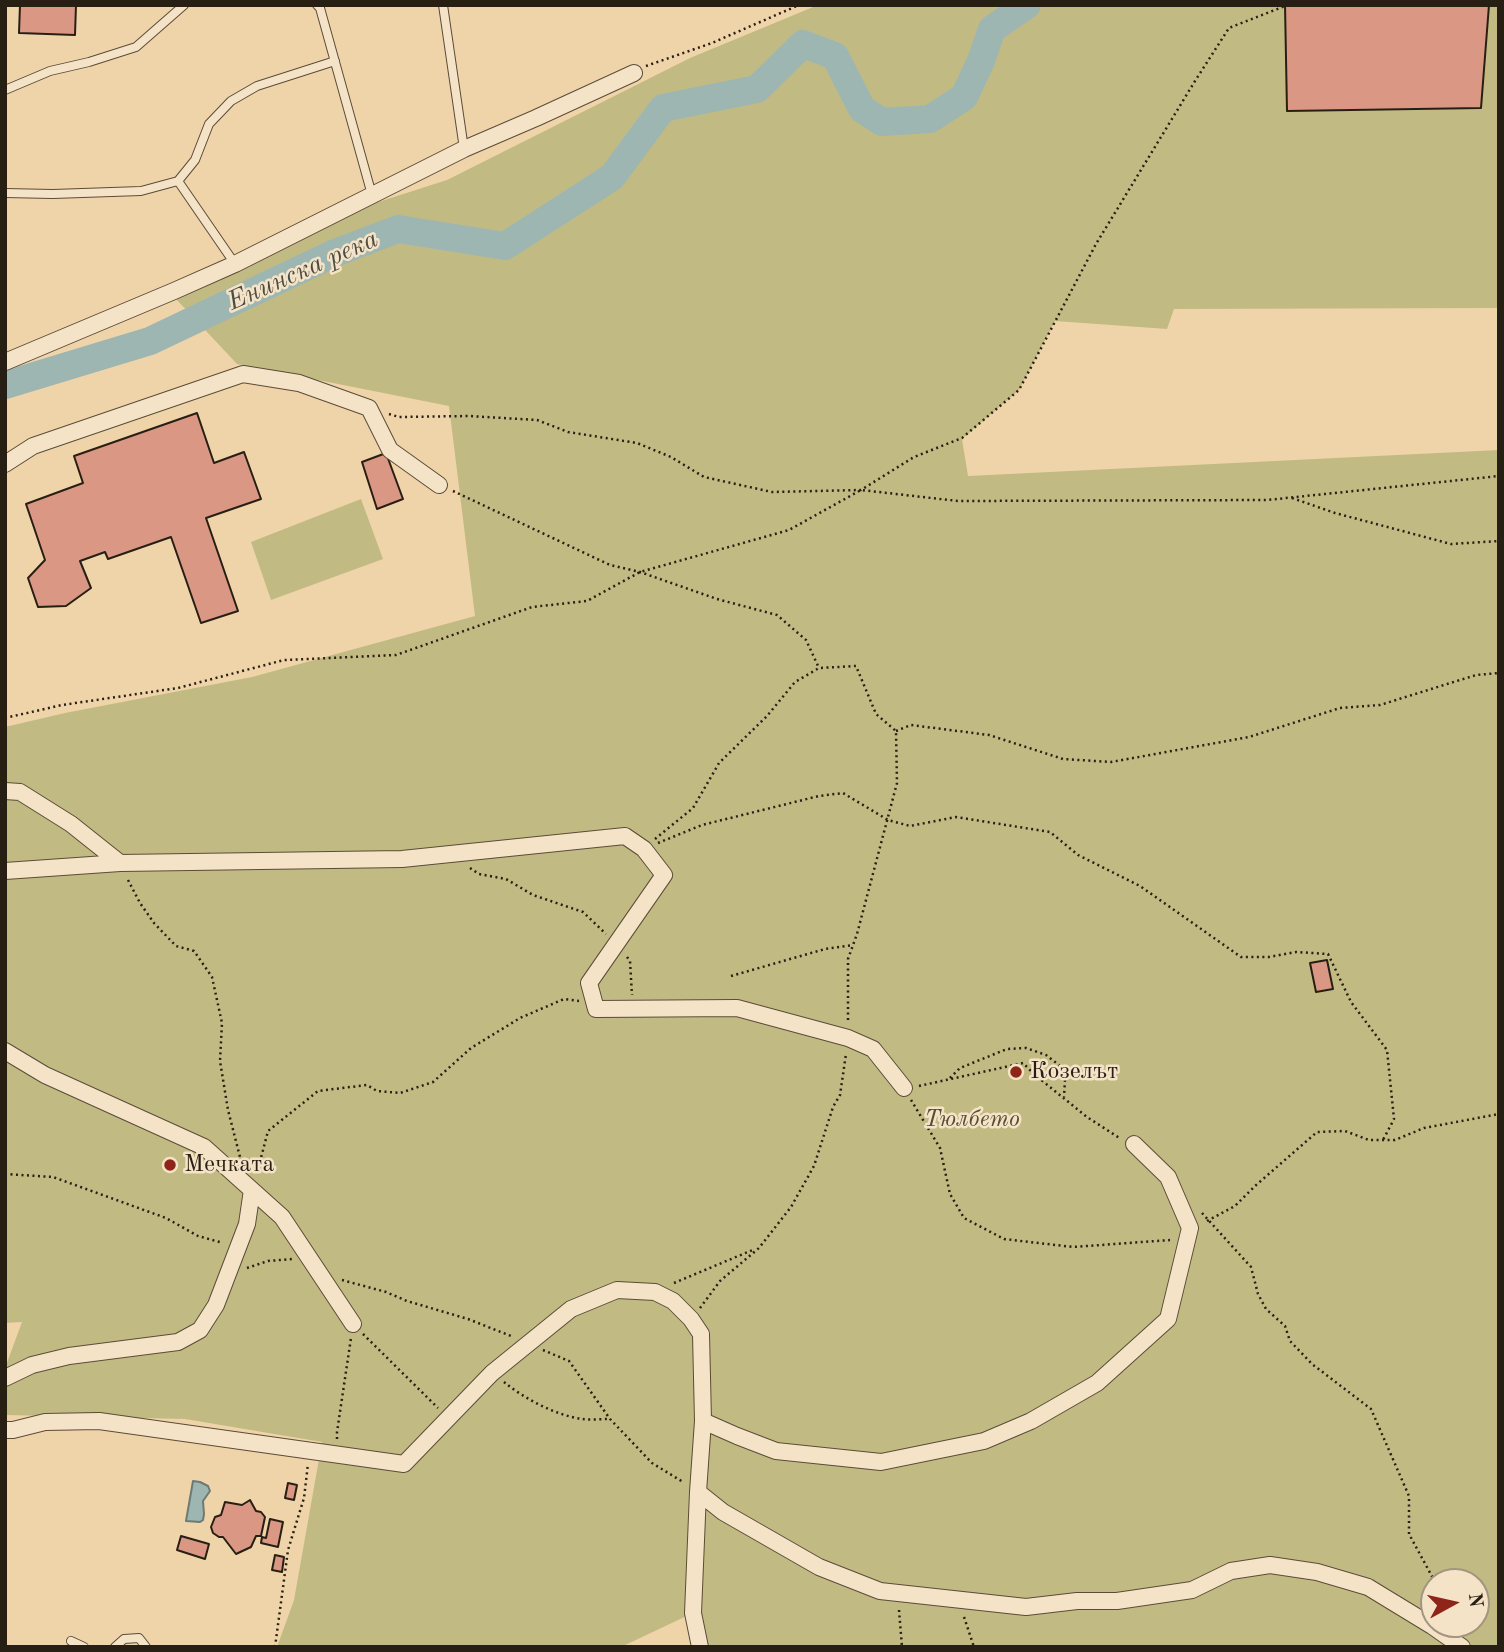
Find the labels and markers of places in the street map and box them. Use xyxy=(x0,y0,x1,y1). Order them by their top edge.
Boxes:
place label: Козелът xyxy=(1030,1058,1118,1086)
marker: Козелът xyxy=(1008,1064,1024,1080)
place label: Мечката xyxy=(184,1151,274,1179)
marker: Мечката xyxy=(162,1157,178,1173)

